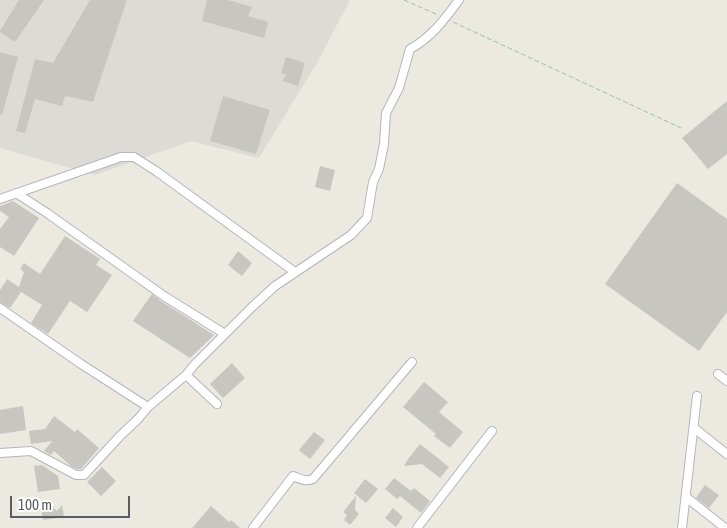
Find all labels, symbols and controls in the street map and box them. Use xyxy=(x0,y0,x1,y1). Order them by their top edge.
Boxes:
scale bar xyxy=(12,486,132,518)
text: 100 m xyxy=(18,496,52,513)

